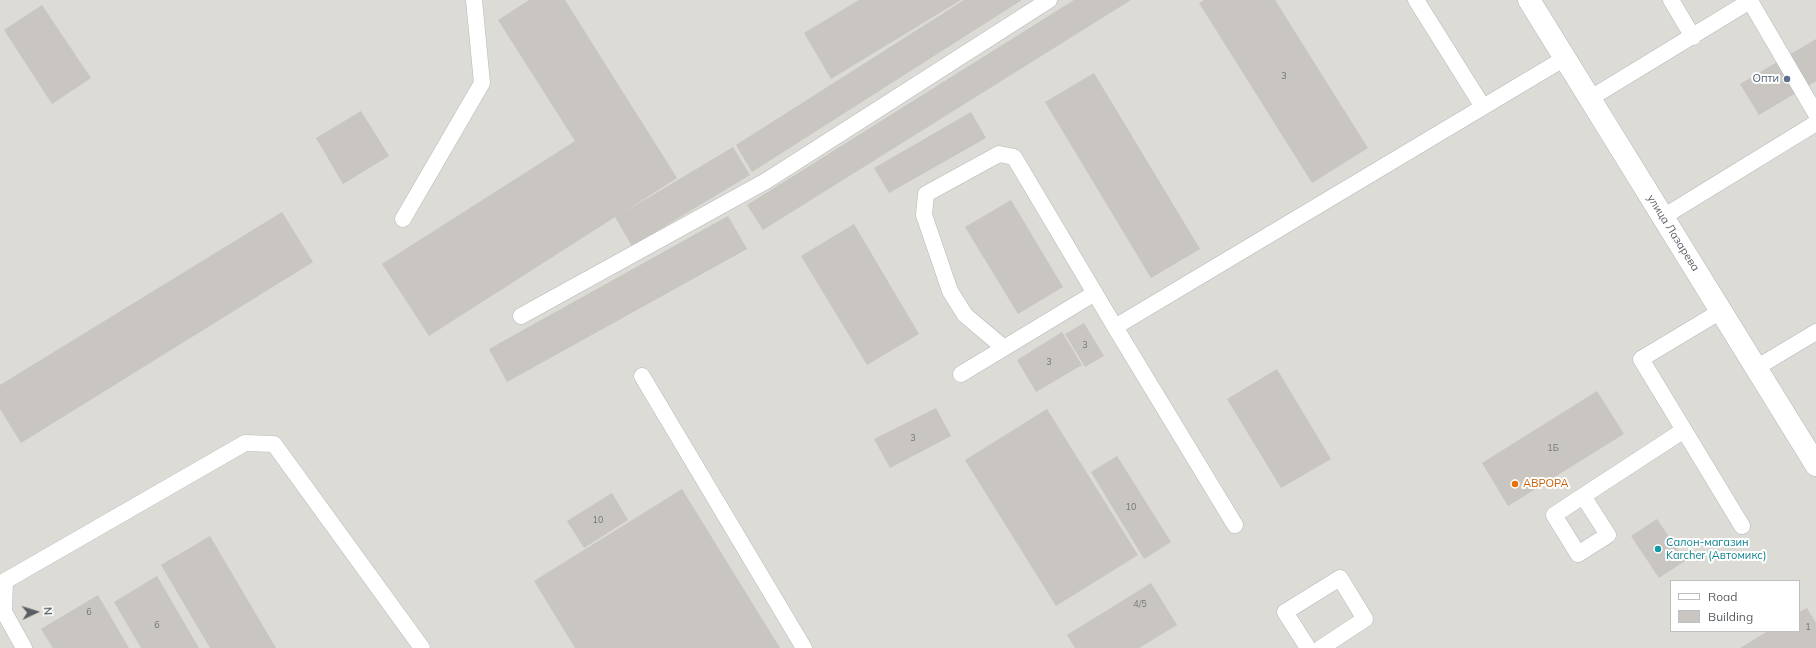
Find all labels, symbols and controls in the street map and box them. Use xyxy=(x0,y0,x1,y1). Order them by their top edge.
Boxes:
house number: 3 xyxy=(1281,71,1287,81)
place label: Опти xyxy=(1752,72,1779,86)
marker: Опти xyxy=(1782,74,1792,84)
street label: улица Лазарева xyxy=(1644,192,1702,274)
house number: 3 xyxy=(1082,340,1088,350)
house number: 3 xyxy=(1046,357,1052,367)
house number: 3 xyxy=(910,433,916,443)
house number: 1Б xyxy=(1547,443,1559,453)
place label: АВРОРА xyxy=(1523,477,1569,491)
marker: АВРОРА xyxy=(1510,479,1520,489)
house number: 10 xyxy=(1126,502,1136,512)
house number: 10 xyxy=(593,515,603,525)
place label: Салон-магазин Karcher (Автомикс) xyxy=(1666,536,1766,562)
marker: Салон-магазин Karcher (Автомикс) xyxy=(1653,544,1663,554)
legend xyxy=(1670,580,1800,632)
text: Road xyxy=(1708,589,1737,604)
north arrow xyxy=(16,592,56,632)
house number: 4/5 xyxy=(1133,599,1147,609)
text: N xyxy=(41,607,55,616)
house number: 6 xyxy=(86,607,92,617)
text: Building xyxy=(1708,609,1753,624)
house number: 6 xyxy=(154,620,160,630)
house number: 1 xyxy=(1805,622,1811,632)

